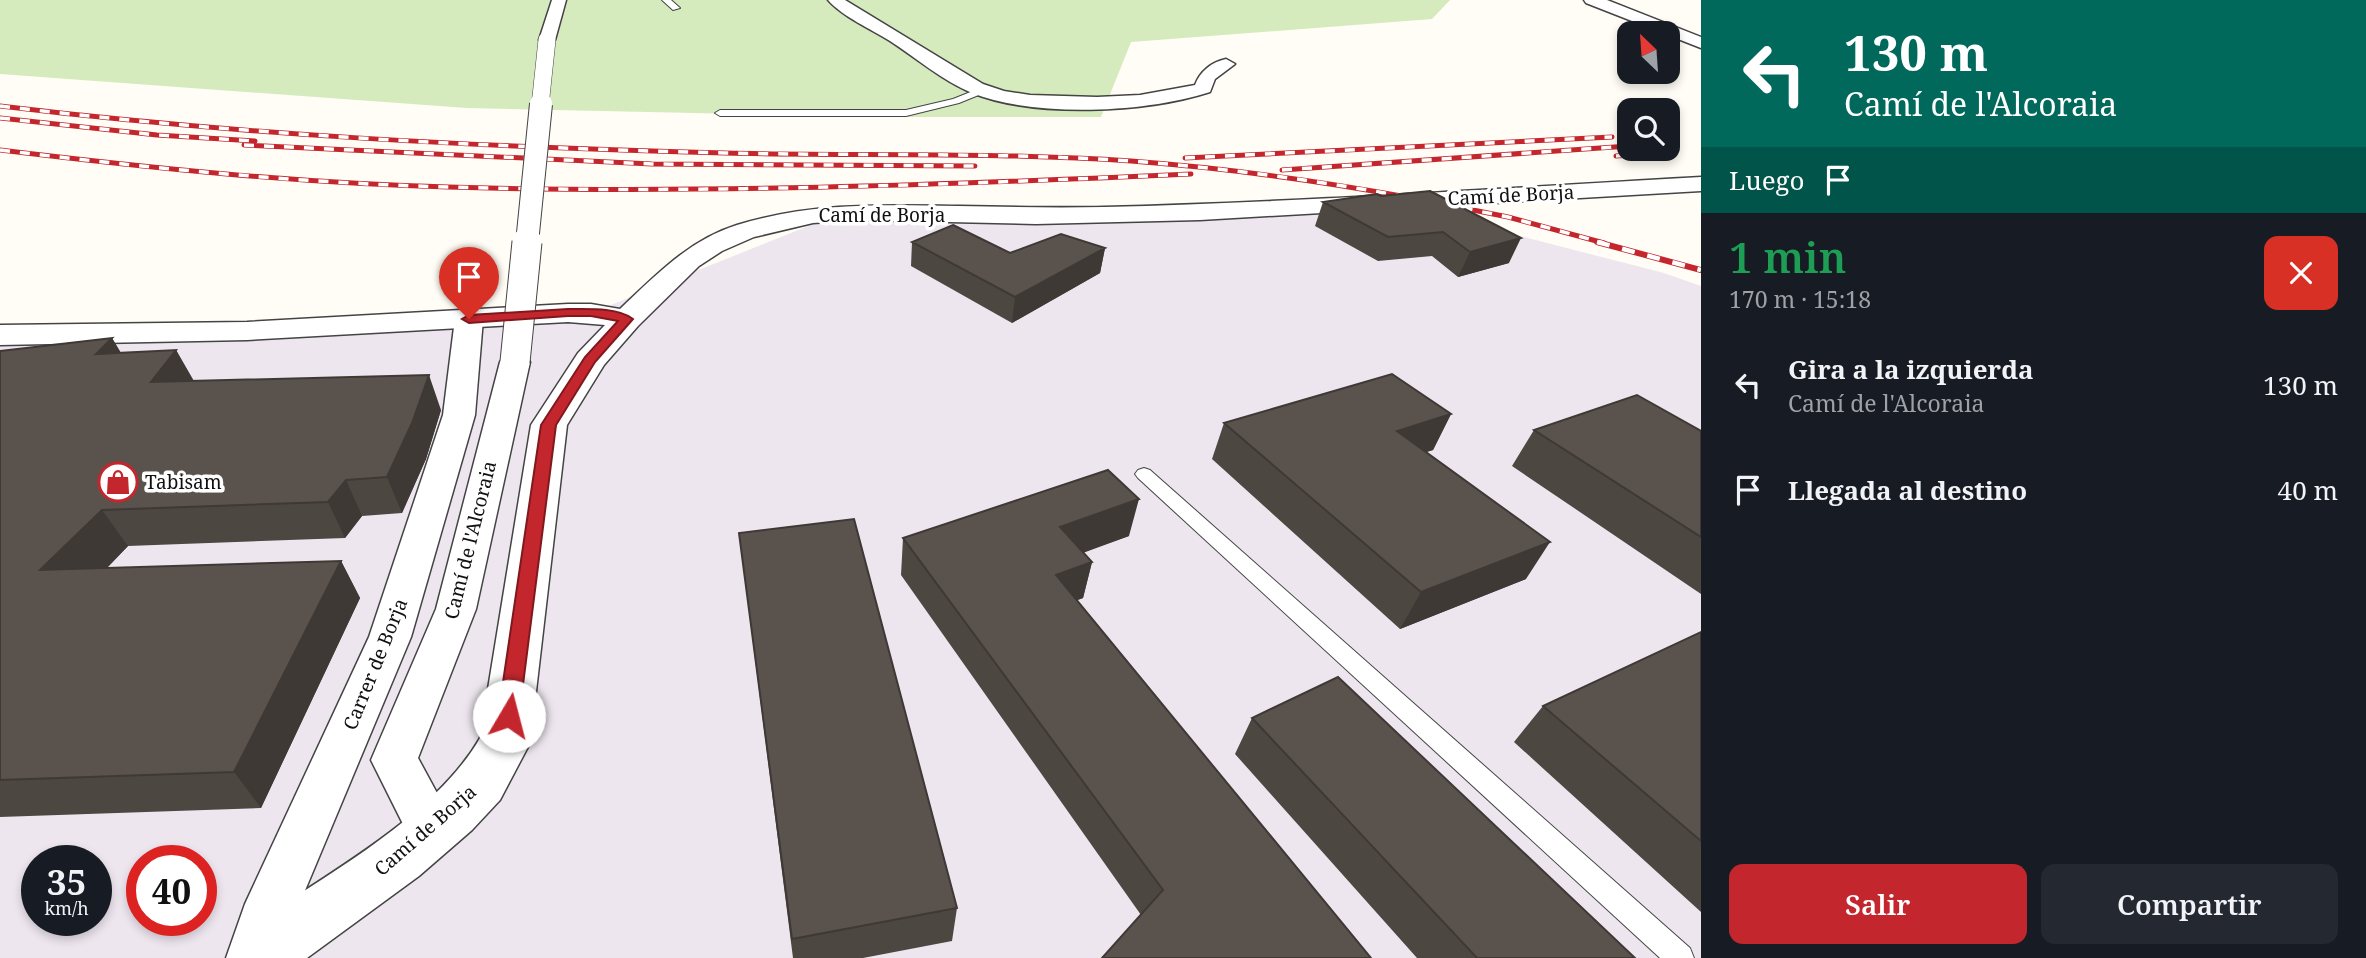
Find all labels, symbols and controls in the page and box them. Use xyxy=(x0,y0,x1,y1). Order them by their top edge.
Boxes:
text: 130 m xyxy=(1844,19,1988,85)
north arrow xyxy=(1617,21,1680,84)
map controls xyxy=(1617,21,1680,161)
icon: left xyxy=(1729,28,1820,119)
text: Camí de l'Alcoraia xyxy=(1844,82,2117,125)
button: search xyxy=(1617,98,1680,161)
icon: arrive xyxy=(1819,161,1857,199)
text: Luego xyxy=(1729,162,1805,198)
street label: Camí de Borja xyxy=(1447,179,1575,211)
street label: Camí de Borja xyxy=(819,202,945,228)
text: 1 min xyxy=(1729,228,1846,285)
button: close xyxy=(2264,236,2338,310)
pin xyxy=(439,247,499,319)
icon: arrive xyxy=(450,258,488,296)
text: 170 m · 15:18 xyxy=(1729,283,1871,315)
text: Gira a la izquierda xyxy=(1788,351,2034,387)
icon: left xyxy=(1729,366,1767,404)
text: 130 m xyxy=(2263,367,2338,403)
text: Camí de l'Alcoraia xyxy=(1788,387,1984,419)
street label: Camí de l'Alcoraia xyxy=(438,458,502,622)
shop icon: Tabisam xyxy=(97,461,139,503)
place label: Tabisam xyxy=(145,469,222,495)
icon: arrive xyxy=(1729,471,1767,509)
text: Llegada al destino xyxy=(1788,472,2027,508)
text: 40 m xyxy=(2278,472,2338,508)
street label: Carrer de Borja xyxy=(337,594,413,734)
position arrow xyxy=(472,679,546,753)
street label: Camí de Borja xyxy=(369,779,481,881)
speed limit sign: 40 xyxy=(126,845,217,936)
text: 35 xyxy=(47,858,86,905)
button: Salir xyxy=(1729,864,2027,944)
button: Compartir xyxy=(2041,864,2338,944)
text: km/h xyxy=(44,896,89,920)

